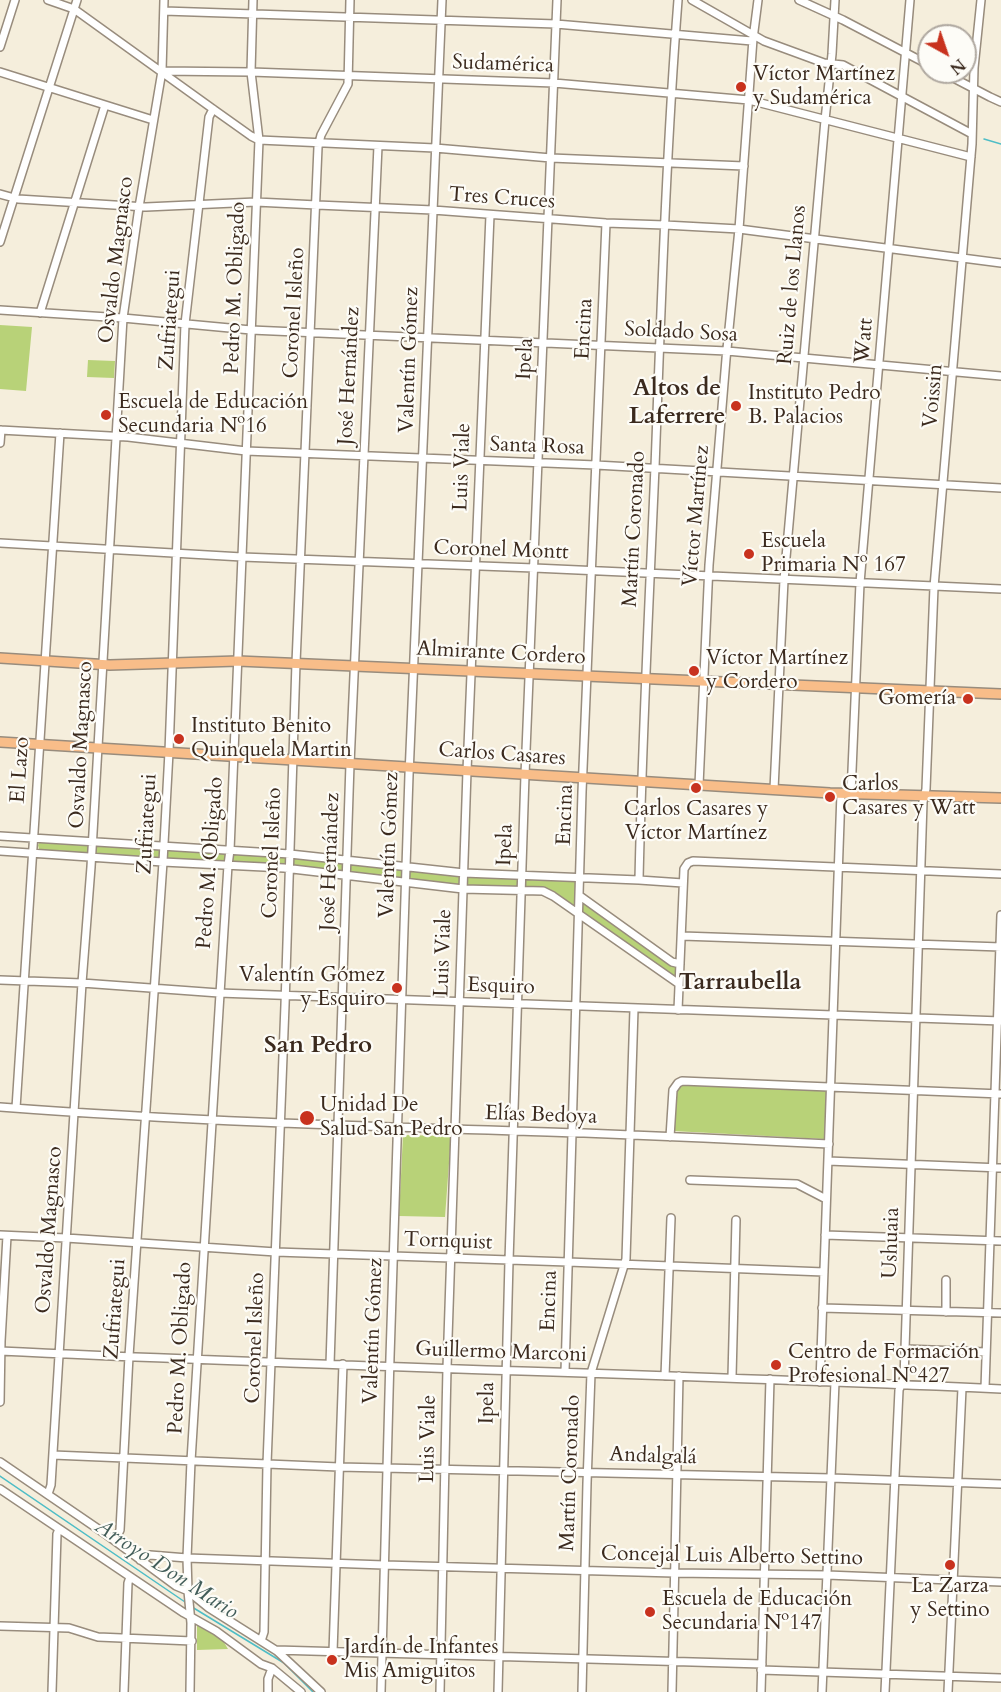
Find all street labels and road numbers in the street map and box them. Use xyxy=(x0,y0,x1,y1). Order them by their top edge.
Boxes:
street label: Sudamérica xyxy=(452,51,554,79)
street label: Osvaldo Magnasco xyxy=(94,175,140,345)
street label: Tres Cruces xyxy=(448,183,556,215)
street label: Pedro M. Obligado xyxy=(220,201,252,375)
street label: Ruiz de los Llanos xyxy=(773,204,813,366)
street label: Coronel Isleño xyxy=(279,247,311,379)
street label: Zufriategui xyxy=(155,269,187,371)
street label: Valentín Gómez xyxy=(395,287,425,433)
street label: Encina xyxy=(571,298,599,360)
street label: José Hernández xyxy=(334,306,366,446)
street label: Soldado Sosa xyxy=(624,317,738,349)
street label: Watt xyxy=(850,317,880,365)
street label: Ipela xyxy=(512,337,540,381)
street label: Voissin xyxy=(919,363,949,429)
street label: Luis Viale xyxy=(449,423,477,511)
street label: Santa Rosa xyxy=(489,433,585,461)
street label: Víctor Martínez xyxy=(678,444,716,588)
street label: Martín Coronado xyxy=(618,450,652,608)
street label: Coronel Montt xyxy=(433,536,569,566)
street label: Almirante Cordero xyxy=(416,637,586,671)
street label: Osvaldo Magnasco xyxy=(65,660,99,830)
street label: El Lazo xyxy=(6,736,36,804)
street label: Carlos Casares xyxy=(437,738,567,772)
street label: Valentín Gómez xyxy=(375,772,405,918)
street label: Zufriategui xyxy=(133,773,163,875)
street label: Pedro M. Obligado xyxy=(192,776,230,950)
street label: Encina xyxy=(552,784,580,846)
street label: Coronel Isleño xyxy=(258,787,288,919)
street label: José Hernández xyxy=(316,792,346,932)
street label: Ipela xyxy=(493,823,519,867)
street label: Luis Viale xyxy=(430,909,458,997)
street label: Esquiro xyxy=(467,973,535,1001)
street label: Elías Bedoya xyxy=(484,1101,598,1131)
street label: Osvaldo Magnasco xyxy=(32,1145,68,1315)
street label: Ushuaia xyxy=(878,1207,906,1279)
street label: Tornquist xyxy=(403,1228,493,1256)
street label: Zufriategui xyxy=(100,1258,132,1360)
street label: Valentín Gómez xyxy=(359,1258,389,1404)
street label: Pedro M. Obligado xyxy=(164,1261,198,1435)
street label: Encina xyxy=(536,1270,564,1332)
street label: Coronel Isleño xyxy=(241,1272,271,1404)
street label: Guillermo Marconi xyxy=(415,1337,587,1369)
street label: Ipela xyxy=(475,1382,501,1424)
street label: Martín Coronado xyxy=(556,1394,586,1552)
street label: Luis Viale xyxy=(416,1395,442,1483)
street label: Andalgalá xyxy=(609,1443,697,1471)
street label: Concejal Luis Alberto Settino xyxy=(601,1542,863,1572)

